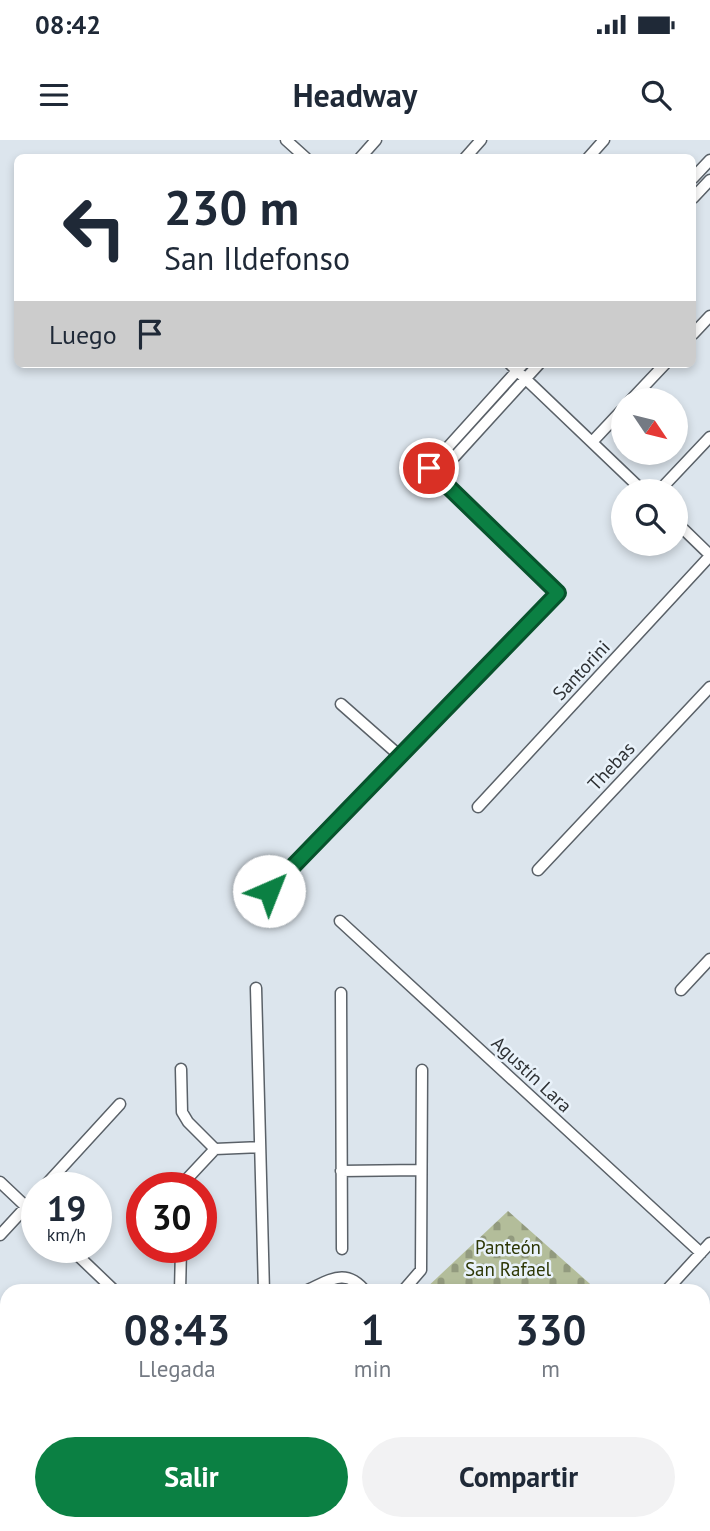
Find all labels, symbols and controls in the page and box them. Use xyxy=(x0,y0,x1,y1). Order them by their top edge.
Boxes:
text: 08:42 xyxy=(35,8,101,41)
text: Headway xyxy=(293,74,417,116)
icon: menu xyxy=(35,76,73,114)
icon: search xyxy=(637,76,675,114)
text: 230 m xyxy=(164,175,299,239)
icon: left xyxy=(49,182,140,273)
text: San Ildefonso xyxy=(164,237,350,279)
icon: arrive xyxy=(131,315,169,353)
text: Luego xyxy=(49,318,117,351)
north arrow xyxy=(611,388,688,466)
map controls xyxy=(611,388,688,556)
pin xyxy=(399,438,459,498)
icon: arrive xyxy=(410,449,448,487)
button: search xyxy=(611,479,688,556)
street label: Santorini xyxy=(547,635,615,705)
street label: Thebas xyxy=(582,737,640,795)
position arrow xyxy=(232,854,306,928)
street label: Agustín Lara xyxy=(487,1031,577,1117)
speed limit sign: 30 xyxy=(126,1172,217,1263)
text: 19 xyxy=(47,1185,86,1231)
text: km/h xyxy=(47,1223,86,1246)
park label: Panteón San Rafael xyxy=(465,1235,552,1281)
text: 08:43 xyxy=(124,1302,230,1357)
text: 1 xyxy=(361,1302,384,1357)
text: 330 xyxy=(515,1302,586,1357)
text: Llegada xyxy=(138,1354,216,1383)
text: min xyxy=(354,1354,391,1383)
text: m xyxy=(541,1354,560,1383)
button: Salir xyxy=(35,1437,348,1517)
button: Compartir xyxy=(362,1437,675,1517)

